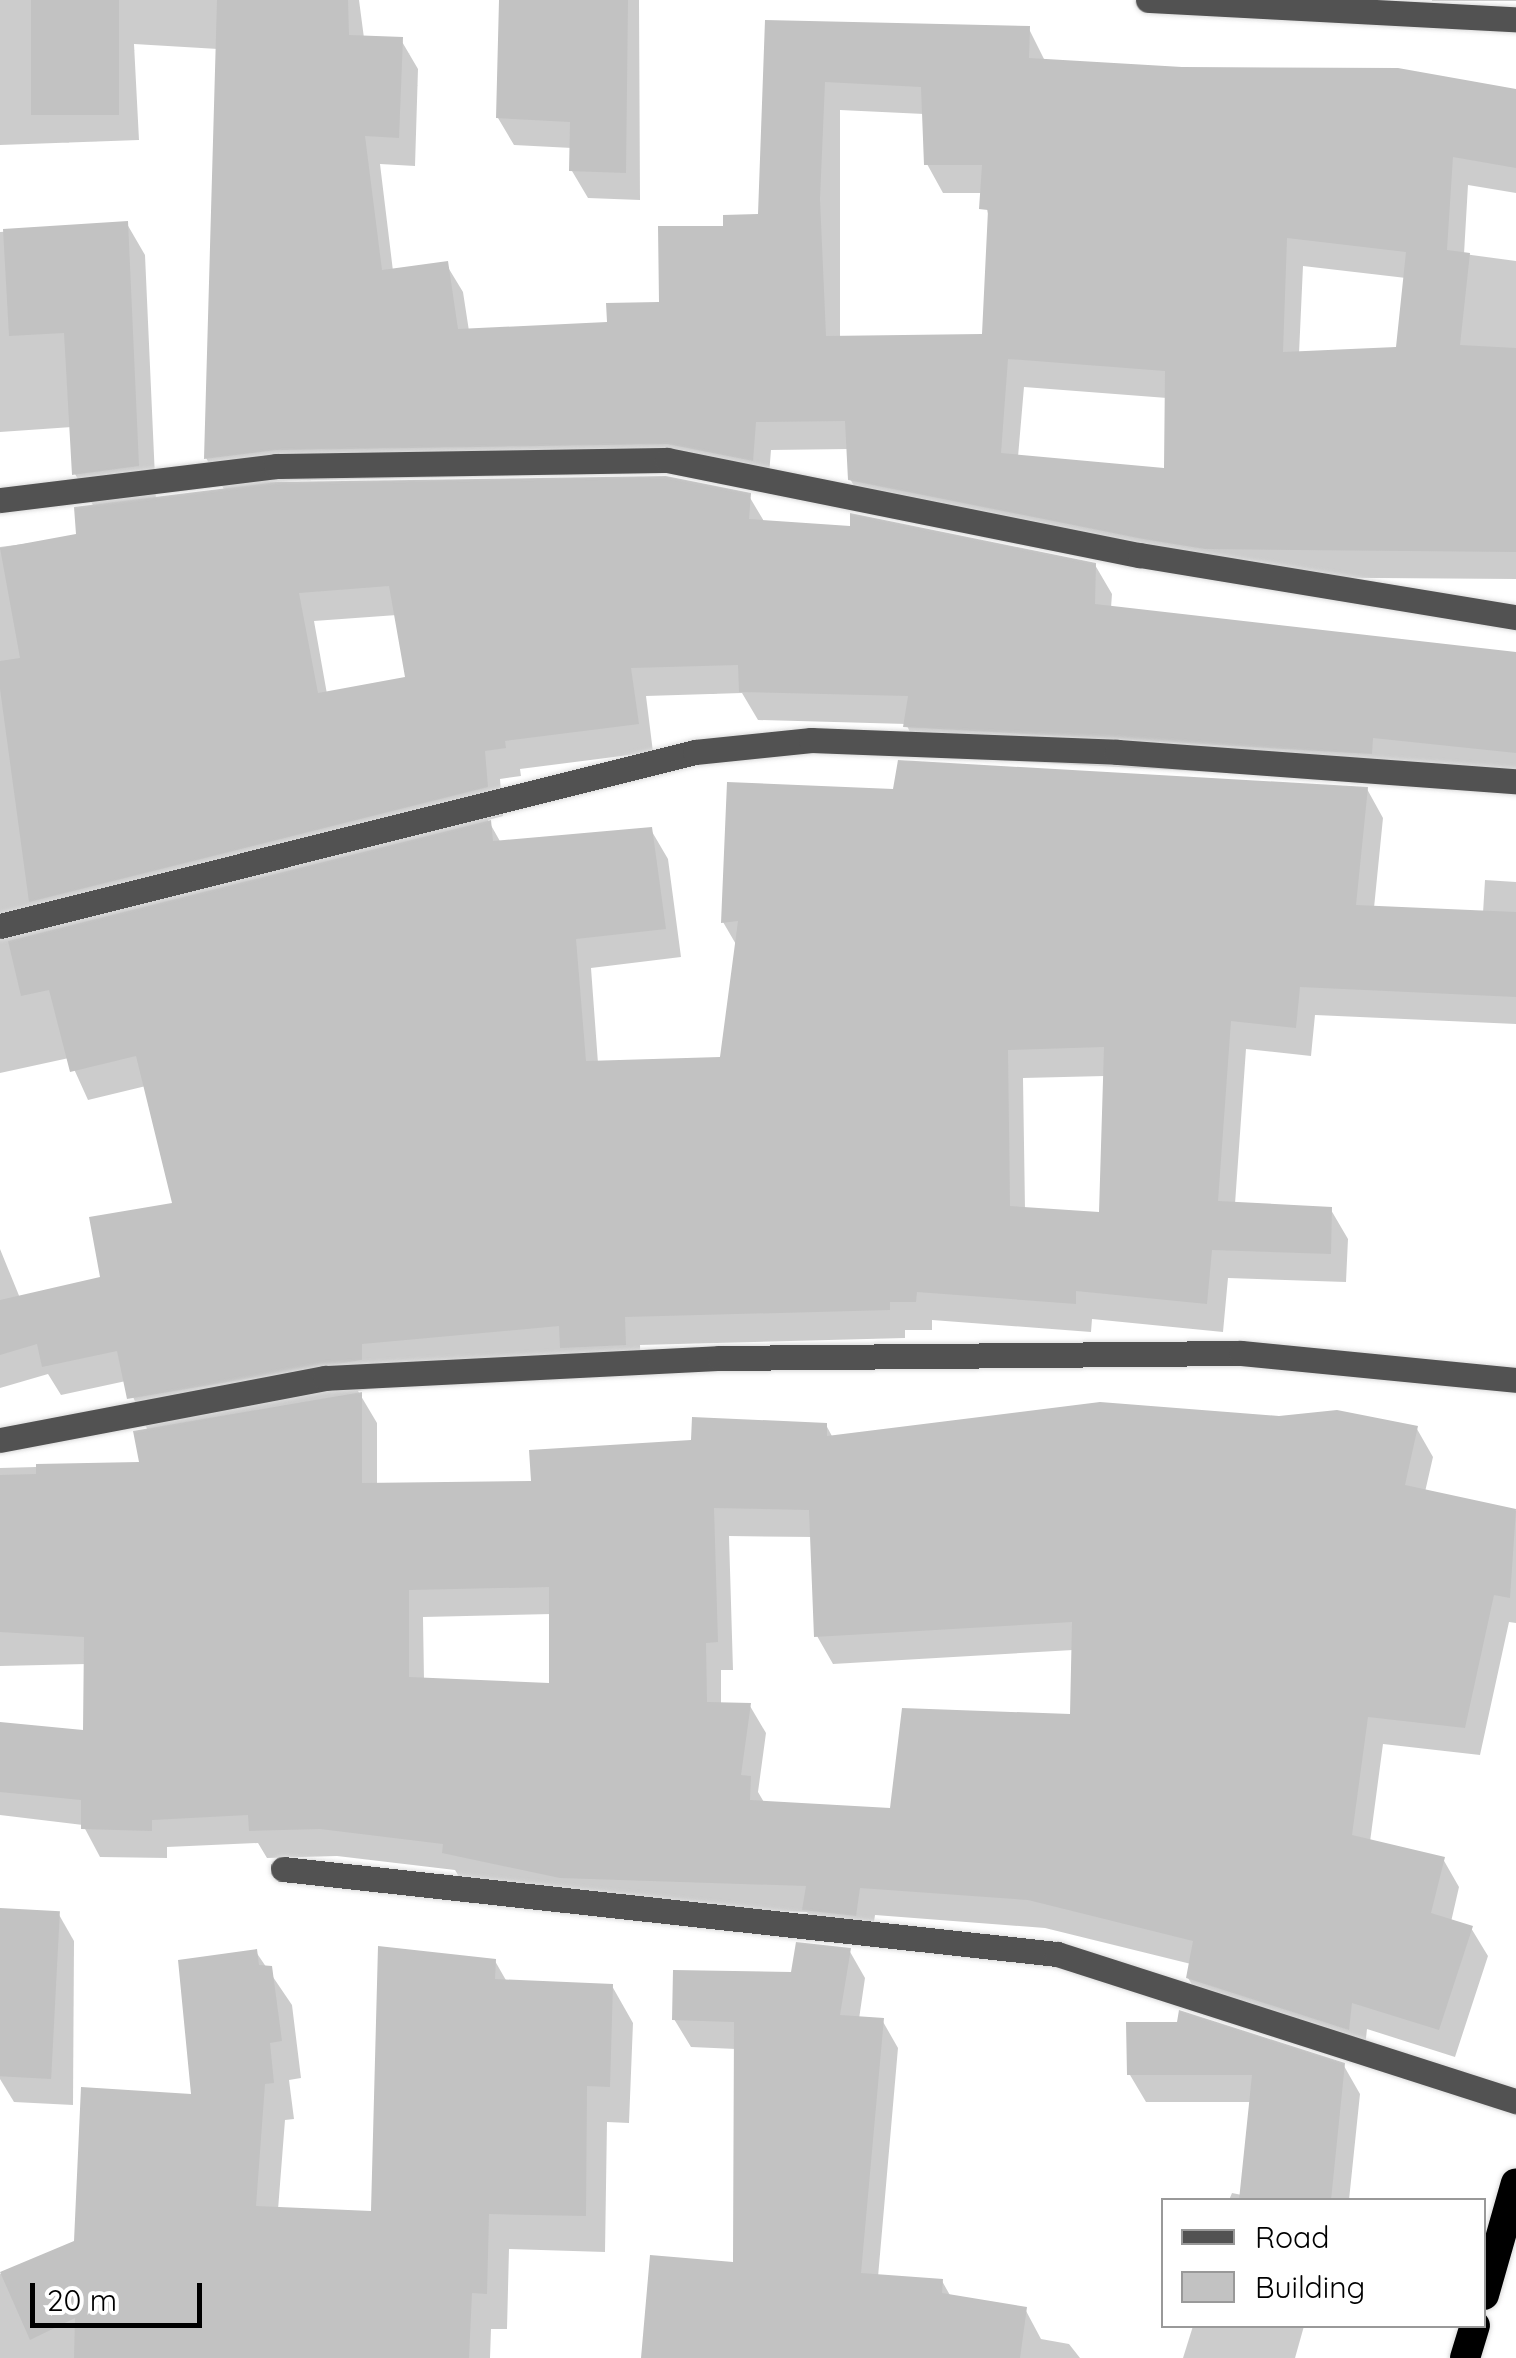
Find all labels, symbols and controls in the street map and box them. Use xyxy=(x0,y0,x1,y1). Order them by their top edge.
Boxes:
legend xyxy=(1161,2198,1486,2328)
text: Road xyxy=(1255,2218,1329,2256)
scale bar xyxy=(35,2263,208,2325)
text: Building xyxy=(1255,2268,1365,2306)
text: 20 m xyxy=(47,2281,117,2319)

